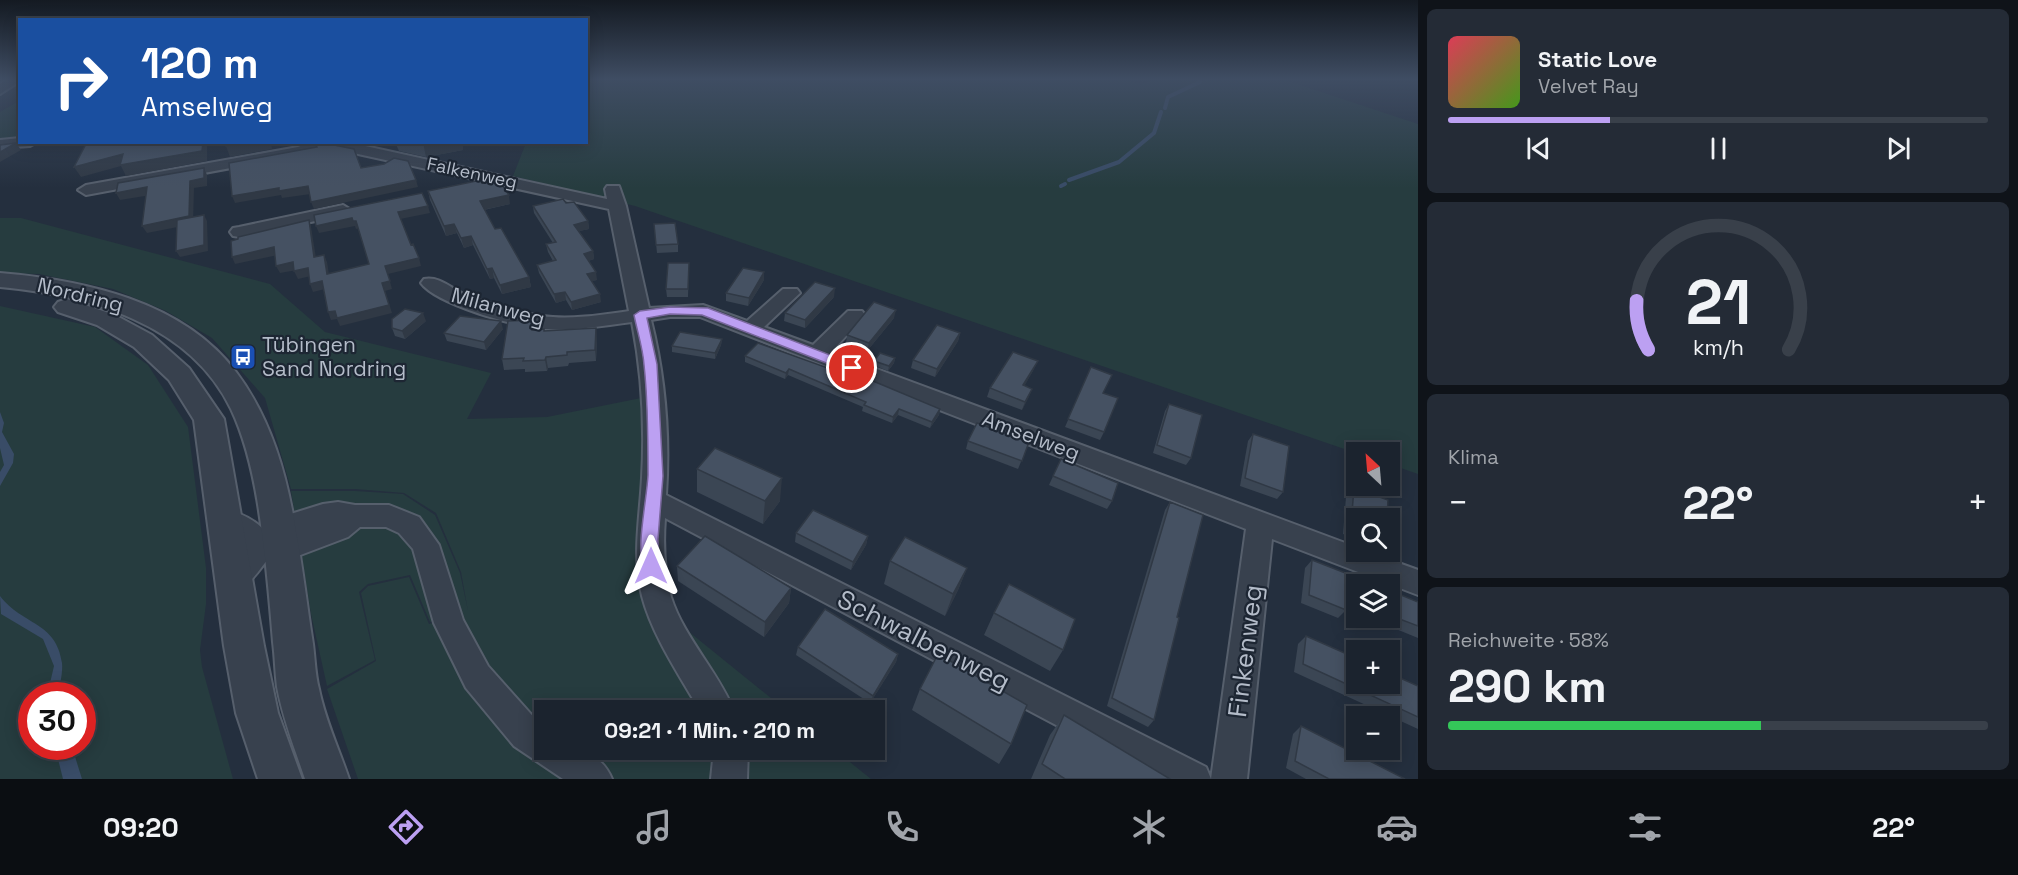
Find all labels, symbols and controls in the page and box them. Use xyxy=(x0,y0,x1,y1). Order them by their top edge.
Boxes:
text: 120 m xyxy=(141,37,259,90)
icon: right xyxy=(42,42,120,120)
text: Static Love xyxy=(1538,45,1657,73)
text: Velvet Ray xyxy=(1538,73,1639,99)
text: Amselweg xyxy=(141,89,273,124)
icon: previous xyxy=(1522,132,1555,165)
icon: pause xyxy=(1702,132,1735,165)
icon: next xyxy=(1882,132,1915,165)
street label: Falkenweg xyxy=(425,152,519,193)
text: 21 xyxy=(1685,263,1751,342)
street label: Nordring xyxy=(34,271,126,318)
street label: Milanweg xyxy=(448,281,548,332)
place label: Tübingen Sand Nordring xyxy=(262,331,406,382)
text: km/h xyxy=(1692,335,1744,362)
bus stop icon: Tübingen Sand Nordring xyxy=(228,342,258,372)
pin xyxy=(826,342,877,393)
icon: arrive xyxy=(835,351,868,384)
street label: Amselweg xyxy=(979,405,1084,466)
north arrow xyxy=(1346,442,1400,496)
map controls xyxy=(1346,442,1400,760)
text: Klima xyxy=(1448,444,1499,470)
text: 22° xyxy=(1682,475,1754,532)
text: − xyxy=(1448,482,1468,524)
text: + xyxy=(1968,482,1988,524)
button: search xyxy=(1346,508,1400,562)
position arrow xyxy=(619,534,683,598)
button: layers xyxy=(1346,574,1400,628)
street label: Schwalbenweg xyxy=(832,582,1016,698)
street label: Finkenweg xyxy=(1220,583,1270,719)
text: Reichweite · 58% xyxy=(1448,627,1609,653)
button: + xyxy=(1346,640,1400,694)
text: 290 km xyxy=(1448,658,1607,715)
speed limit sign: 30 xyxy=(18,682,96,760)
button: − xyxy=(1346,706,1400,760)
text: 09:21 · 1 Min. · 210 m xyxy=(604,716,815,744)
icon: directions xyxy=(385,806,427,848)
icon: music xyxy=(633,806,675,848)
icon: phone xyxy=(881,806,923,848)
icon: climate xyxy=(1128,806,1170,848)
icon: car xyxy=(1376,806,1418,848)
icon: filters xyxy=(1624,806,1666,848)
text: 09:20 xyxy=(103,810,179,845)
text: 22° xyxy=(1872,810,1915,845)

